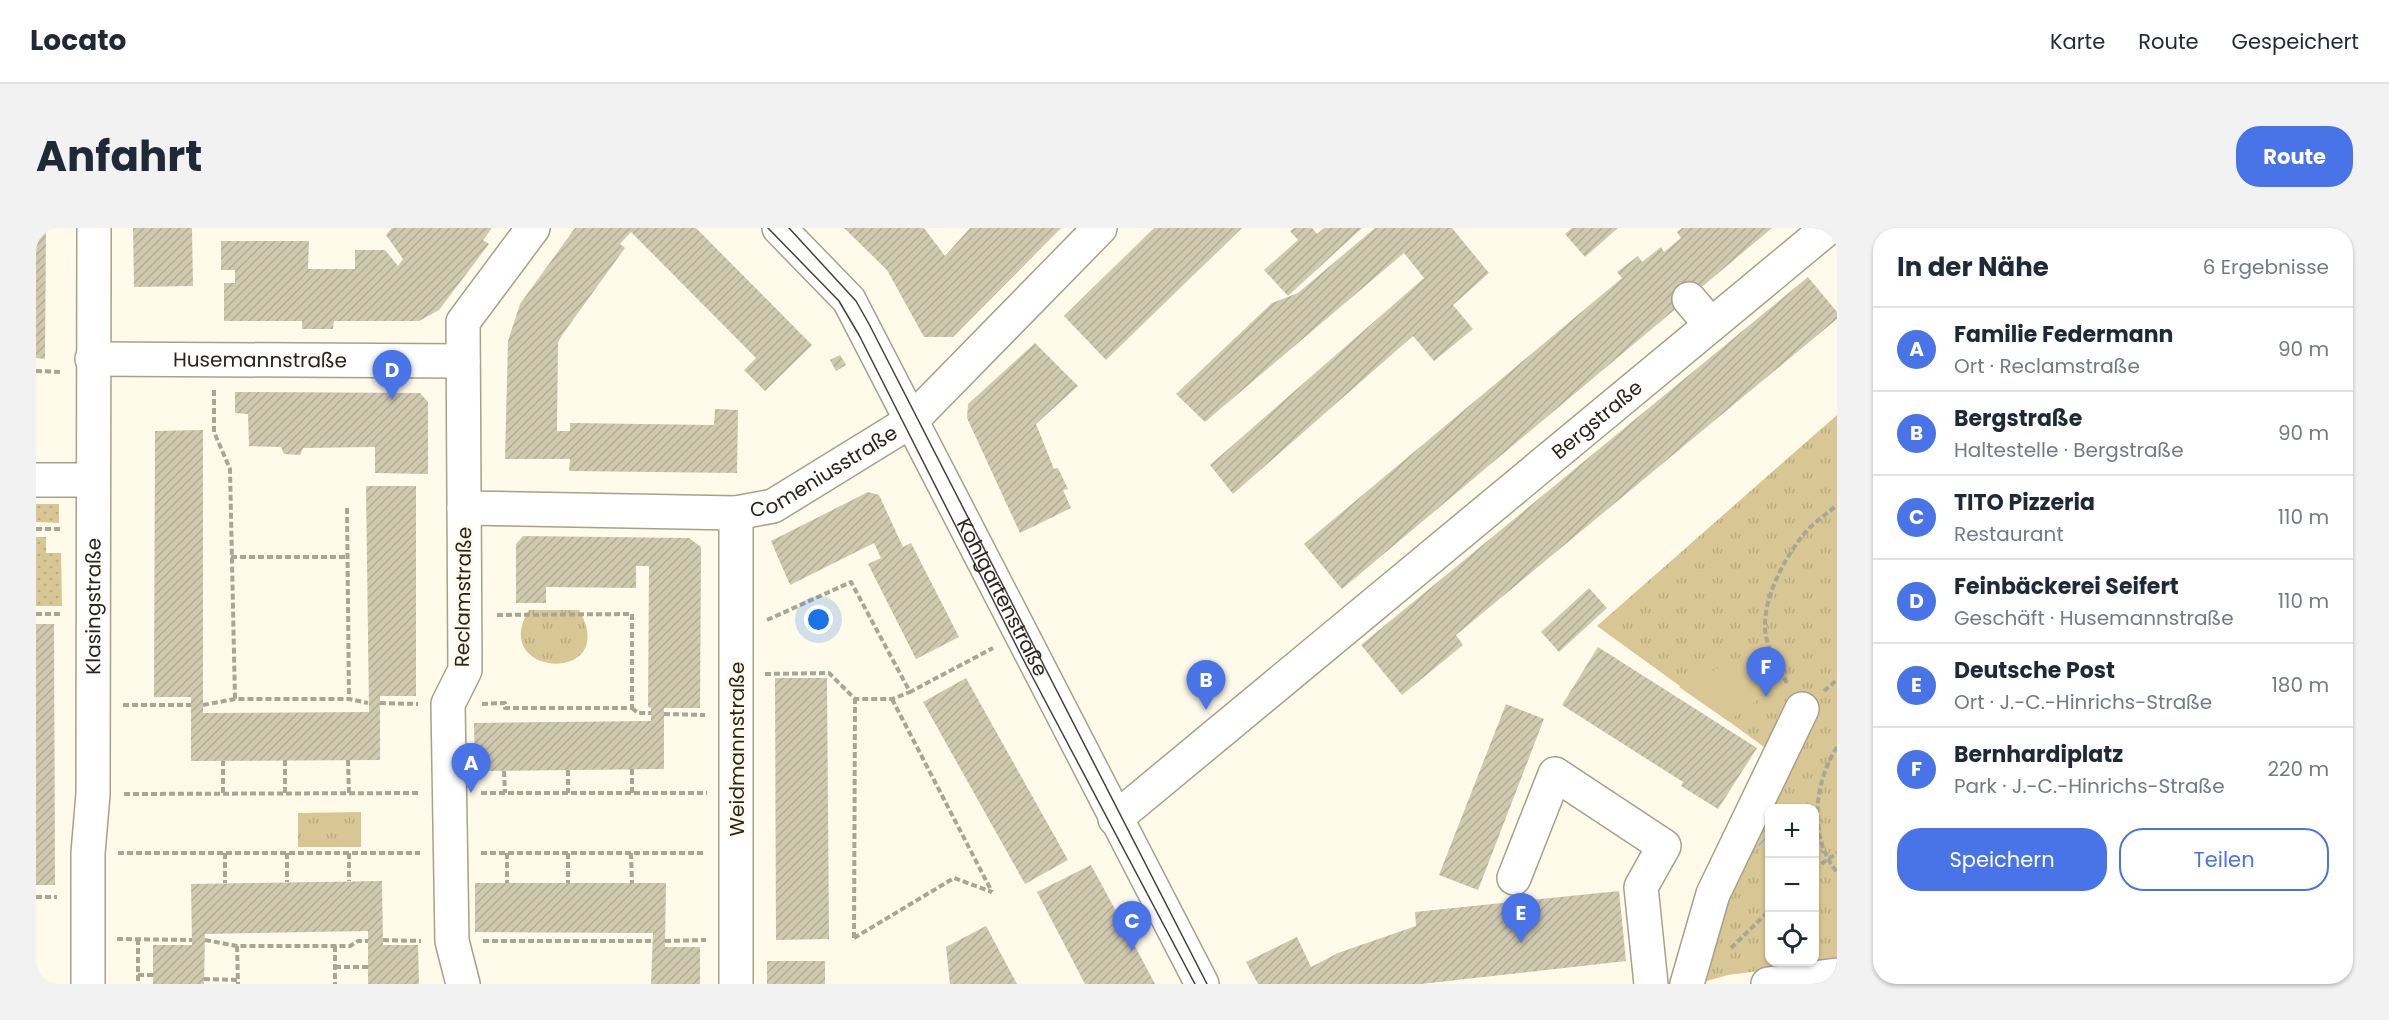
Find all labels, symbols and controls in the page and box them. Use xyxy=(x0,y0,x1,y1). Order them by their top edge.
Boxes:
text: Locato xyxy=(30,21,126,60)
text: Karte xyxy=(2050,27,2105,56)
text: Route xyxy=(2138,27,2199,56)
text: Gespeichert xyxy=(2232,27,2359,56)
button: Route xyxy=(2236,126,2353,187)
text: Anfahrt xyxy=(36,127,202,186)
text: In der Nähe xyxy=(1897,249,2049,285)
text: 6 Ergebnisse xyxy=(2203,253,2329,281)
text: Familie Federmann xyxy=(1954,319,2173,350)
text: A xyxy=(1909,335,1924,363)
text: 90 m xyxy=(2278,335,2329,363)
street label: Husemannstraße xyxy=(173,345,347,374)
pin: D xyxy=(372,350,412,400)
text: Ort · Reclamstraße xyxy=(1954,352,2140,380)
street label: Bergstraße xyxy=(1546,373,1648,466)
text: Bergstraße xyxy=(1954,403,2082,434)
street label: Comeniusstraße xyxy=(748,419,903,524)
text: B xyxy=(1910,419,1923,447)
text: 90 m xyxy=(2278,419,2329,447)
text: Haltestelle · Bergstraße xyxy=(1954,436,2184,464)
text: TITO Pizzeria xyxy=(1954,487,2095,518)
text: C xyxy=(1909,503,1924,531)
text: 110 m xyxy=(2278,503,2329,531)
street label: Kohlgartenstraße xyxy=(950,513,1055,681)
text: Restaurant xyxy=(1954,520,2064,548)
street label: Reclamstraße xyxy=(448,527,478,667)
street label: Klasingstraße xyxy=(79,538,107,675)
text: Feinbäckerei Seifert xyxy=(1954,571,2179,602)
text: D xyxy=(1909,587,1924,615)
text: 110 m xyxy=(2278,587,2329,615)
text: Geschäft · Husemannstraße xyxy=(1954,604,2234,632)
your location xyxy=(804,605,833,634)
pin: F xyxy=(1746,648,1786,697)
text: Deutsche Post xyxy=(1954,655,2115,686)
pin: B xyxy=(1186,660,1226,710)
street label: Weidmannstraße xyxy=(723,662,751,836)
text: E xyxy=(1911,671,1922,699)
text: 180 m xyxy=(2271,671,2329,699)
text: Ort · J.-C.-Hinrichs-Straße xyxy=(1954,688,2212,716)
text: Bernhardiplatz xyxy=(1954,739,2123,770)
pin: A xyxy=(452,744,490,793)
text: F xyxy=(1911,755,1922,783)
text: 220 m xyxy=(2268,755,2329,783)
text: Park · J.-C.-Hinrichs-Straße xyxy=(1954,772,2225,800)
map controls xyxy=(1765,804,1819,966)
button: + xyxy=(1765,804,1819,858)
button: Speichern xyxy=(1897,828,2107,891)
button: Teilen xyxy=(2119,828,2329,891)
button: − xyxy=(1765,858,1819,912)
pin: E xyxy=(1502,894,1540,943)
pin: C xyxy=(1112,902,1152,951)
button: locate xyxy=(1765,912,1819,966)

